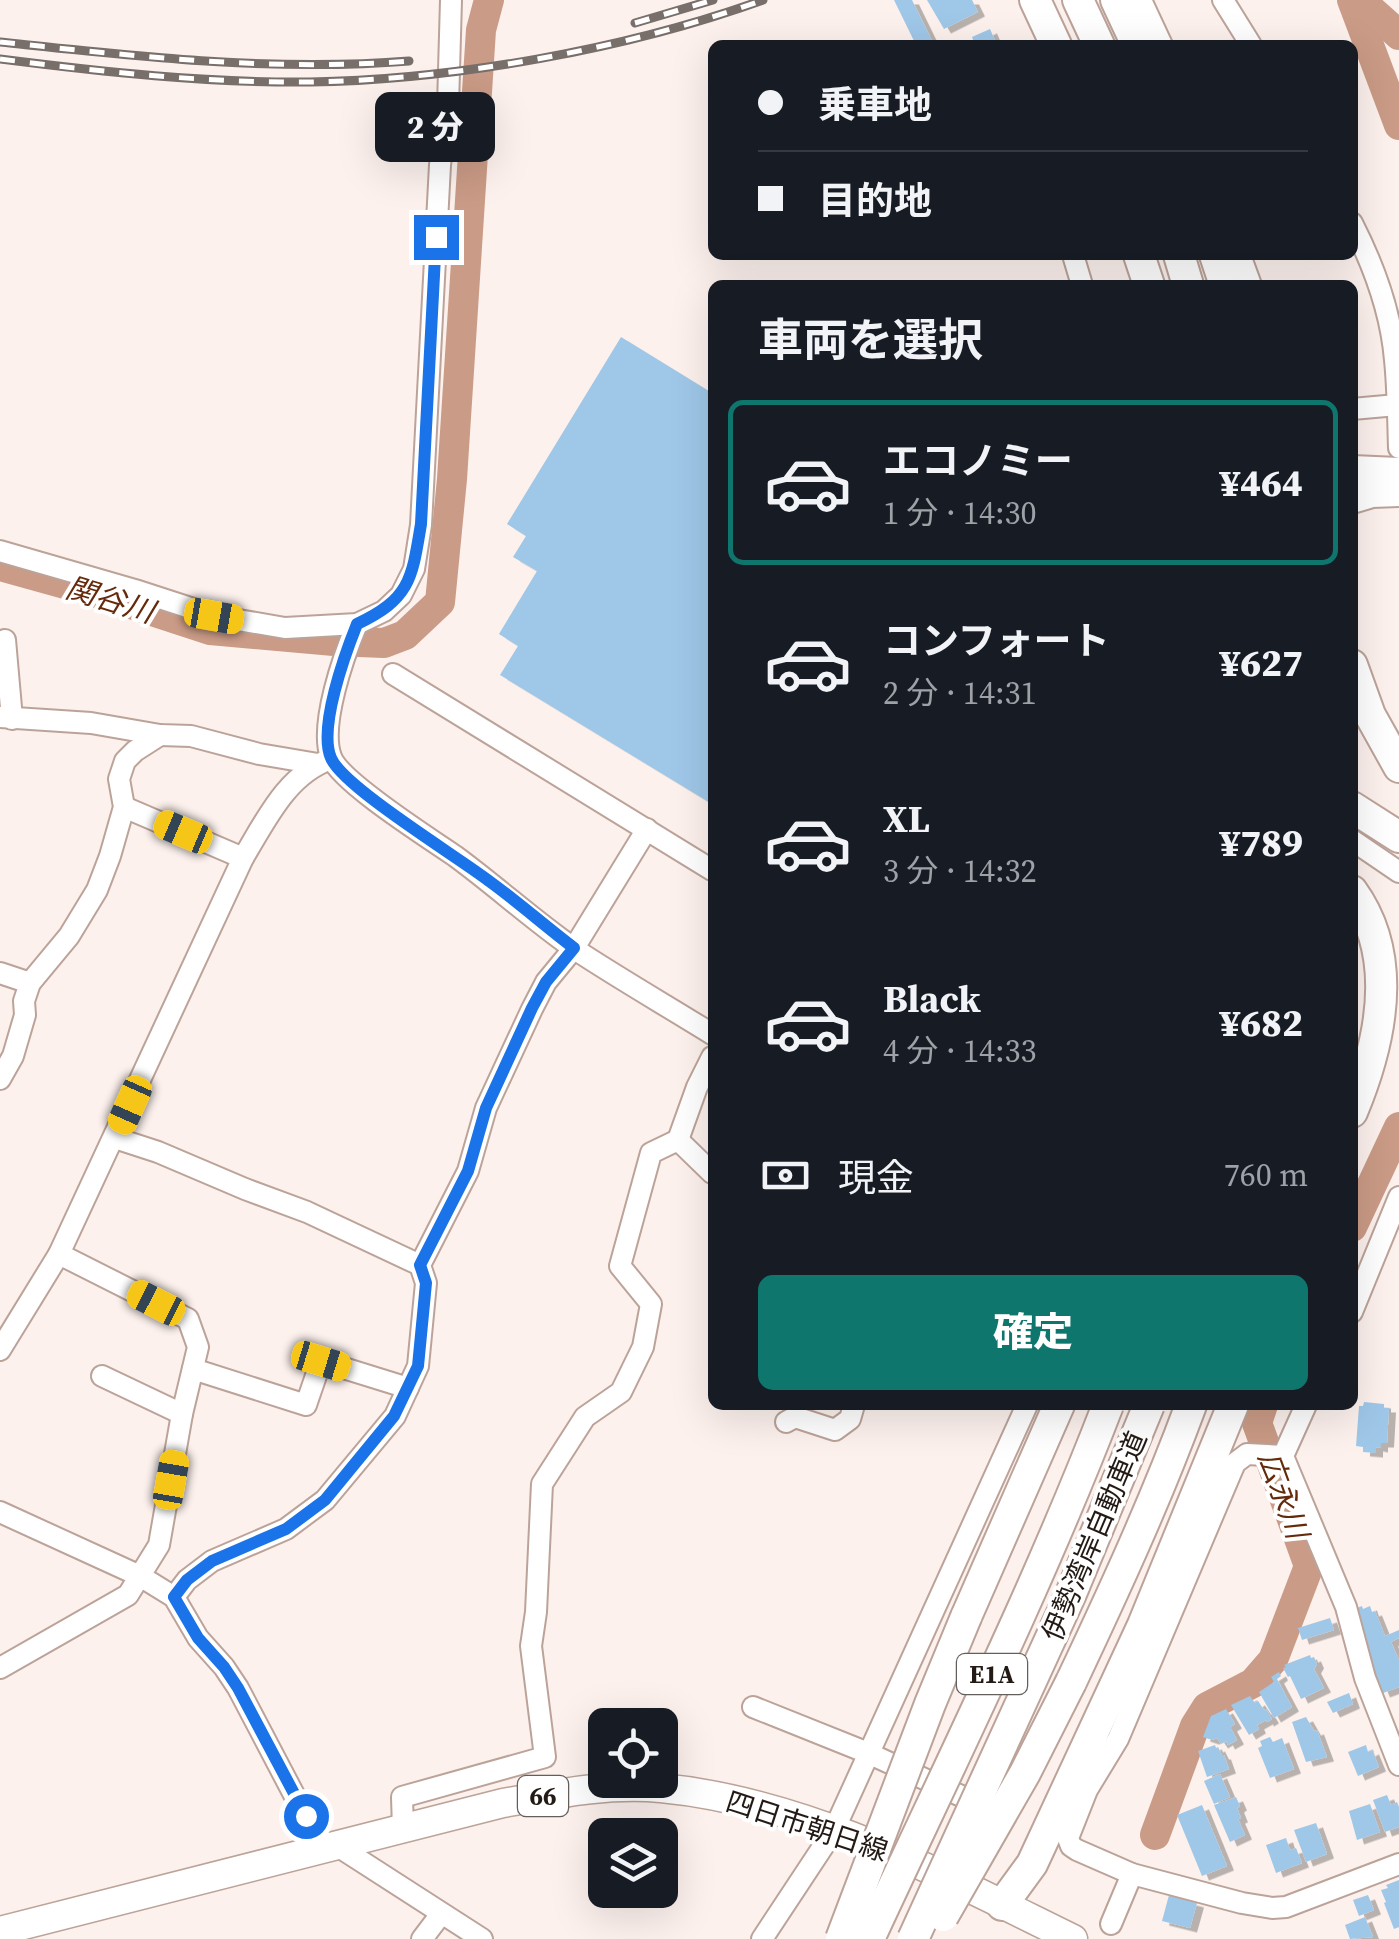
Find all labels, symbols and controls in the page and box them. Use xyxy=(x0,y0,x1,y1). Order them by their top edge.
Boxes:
text: 乗車地 xyxy=(818,79,932,131)
callout: 2 分 xyxy=(376,92,496,162)
text: 2 分 xyxy=(407,105,463,149)
text: 目的地 xyxy=(818,175,932,227)
route end xyxy=(414,215,459,260)
text: 車両を選択 xyxy=(758,309,983,371)
text: エコノミー xyxy=(883,435,1073,487)
icon: car xyxy=(763,438,853,528)
text: ¥464 xyxy=(1219,457,1303,509)
text: 1 分 · 14:30 xyxy=(883,491,1037,535)
water label: 関谷川 xyxy=(61,567,162,633)
car xyxy=(182,596,246,636)
text: コンフォート xyxy=(883,615,1110,667)
icon: car xyxy=(763,618,853,708)
text: ¥627 xyxy=(1219,637,1303,689)
text: 2 分 · 14:31 xyxy=(883,671,1037,715)
text: XL xyxy=(883,793,930,845)
icon: car xyxy=(763,798,853,888)
car xyxy=(150,806,216,858)
text: ¥789 xyxy=(1219,817,1303,869)
text: 3 分 · 14:32 xyxy=(883,849,1037,893)
text: Black xyxy=(883,973,981,1025)
icon: car xyxy=(763,978,853,1068)
text: ¥682 xyxy=(1219,997,1303,1049)
text: 4 分 · 14:33 xyxy=(883,1029,1037,1073)
car xyxy=(104,1071,156,1139)
icon: cash xyxy=(758,1148,813,1203)
text: 現金 xyxy=(838,1152,914,1204)
text: 760 m xyxy=(1224,1153,1308,1197)
button: 確定 xyxy=(758,1275,1308,1390)
car xyxy=(122,1276,190,1330)
car xyxy=(288,1338,354,1384)
street label: 伊勢湾岸自動車道 xyxy=(1033,1425,1155,1647)
water label: 広永川 xyxy=(1249,1446,1319,1547)
car xyxy=(151,1448,191,1512)
road number: E1A xyxy=(957,1654,1027,1694)
map controls xyxy=(588,1708,678,1908)
button: locate xyxy=(588,1708,678,1798)
road number: 66 xyxy=(518,1776,568,1816)
street label: 四日市朝日線 xyxy=(721,1782,893,1870)
route start xyxy=(284,1794,329,1839)
button: layers xyxy=(588,1818,678,1908)

